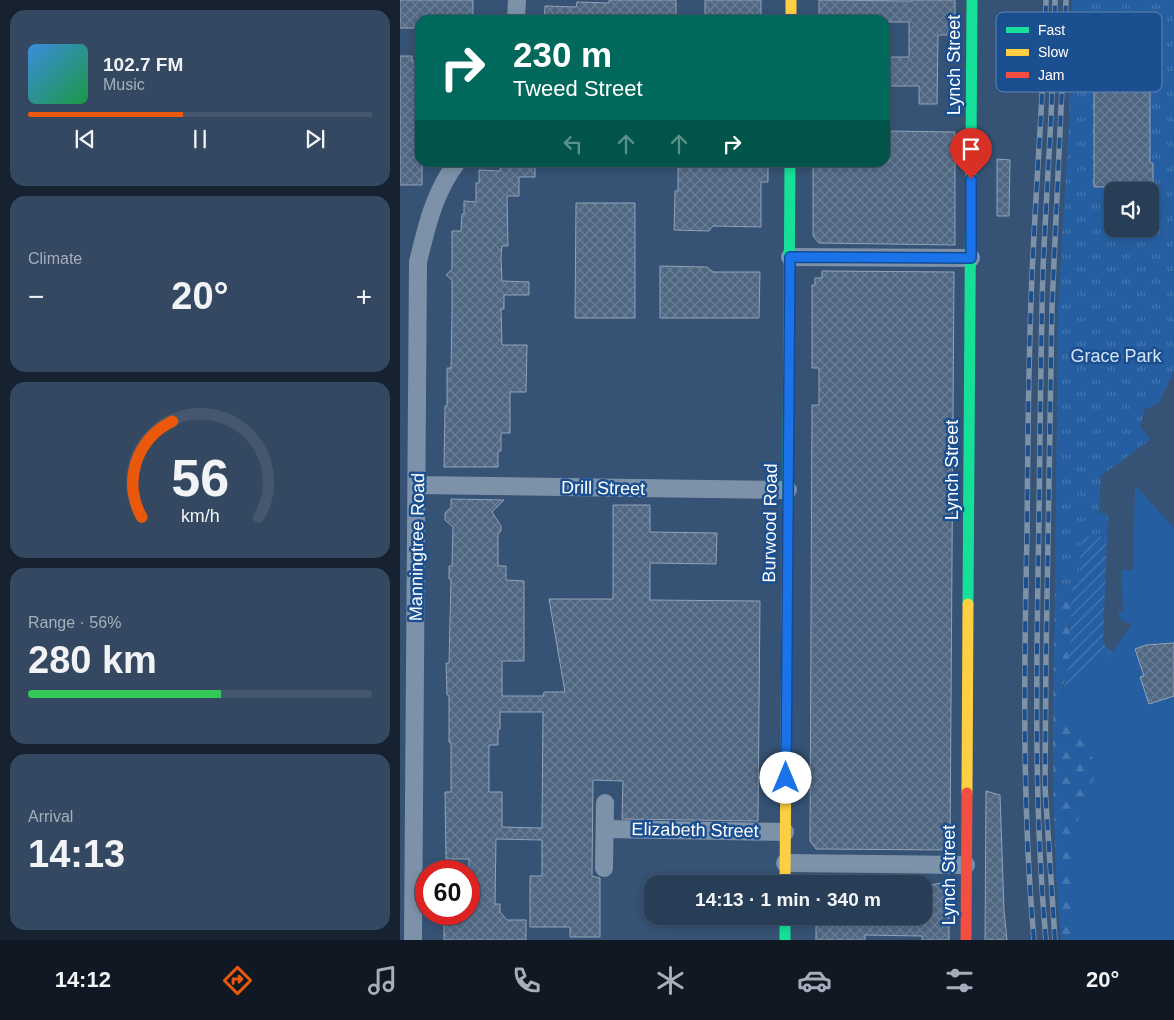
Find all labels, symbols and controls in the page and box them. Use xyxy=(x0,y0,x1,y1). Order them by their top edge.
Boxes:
legend xyxy=(996,12,1162,92)
street label: Lynch Street xyxy=(944,15,964,115)
text: Fast xyxy=(1038,22,1065,38)
icon: right xyxy=(430,35,495,100)
text: 230 m xyxy=(513,35,612,74)
text: Slow xyxy=(1038,44,1069,60)
text: 102.7 FM xyxy=(103,54,183,75)
text: Jam xyxy=(1038,67,1064,83)
text: Music xyxy=(103,76,145,93)
text: Tweed Street xyxy=(513,76,643,101)
icon: previous xyxy=(71,125,99,153)
icon: pause xyxy=(186,125,214,153)
icon: next xyxy=(301,125,329,153)
pin xyxy=(950,128,992,179)
icon: left xyxy=(559,130,587,158)
icon: ahead xyxy=(612,130,640,158)
icon: ahead xyxy=(665,130,693,158)
icon: right xyxy=(718,130,746,158)
icon: arrive xyxy=(957,135,985,163)
map controls xyxy=(1104,182,1159,237)
button: sound xyxy=(1104,182,1159,237)
text: Climate xyxy=(28,250,82,267)
text: 20° xyxy=(171,275,229,317)
text: − xyxy=(28,281,44,312)
text: + xyxy=(356,281,372,312)
park label: Grace Park xyxy=(1070,346,1163,366)
street label: Lynch Street xyxy=(942,420,962,520)
text: 56 xyxy=(171,449,229,507)
street label: Burwood Road xyxy=(759,463,781,583)
street label: Manningtree Road xyxy=(406,473,428,621)
street label: Drill Street xyxy=(561,477,645,499)
text: km/h xyxy=(181,506,219,526)
text: Range · 56% xyxy=(28,614,121,631)
text: 280 km xyxy=(28,639,157,681)
position arrow xyxy=(759,751,811,803)
text: Arrival xyxy=(28,808,73,825)
street label: Elizabeth Street xyxy=(631,819,759,841)
street label: Lynch Street xyxy=(939,825,959,925)
text: 14:13 xyxy=(28,833,125,875)
speed limit sign: 60 xyxy=(415,860,480,925)
text: 14:13 · 1 min · 340 m xyxy=(695,889,881,910)
icon: directions xyxy=(220,963,255,998)
icon: music xyxy=(365,963,400,998)
icon: phone xyxy=(509,963,544,998)
icon: climate xyxy=(653,963,688,998)
icon: car xyxy=(797,963,832,998)
icon: filters xyxy=(942,963,977,998)
text: 14:12 xyxy=(55,967,111,992)
text: 20° xyxy=(1086,967,1119,992)

